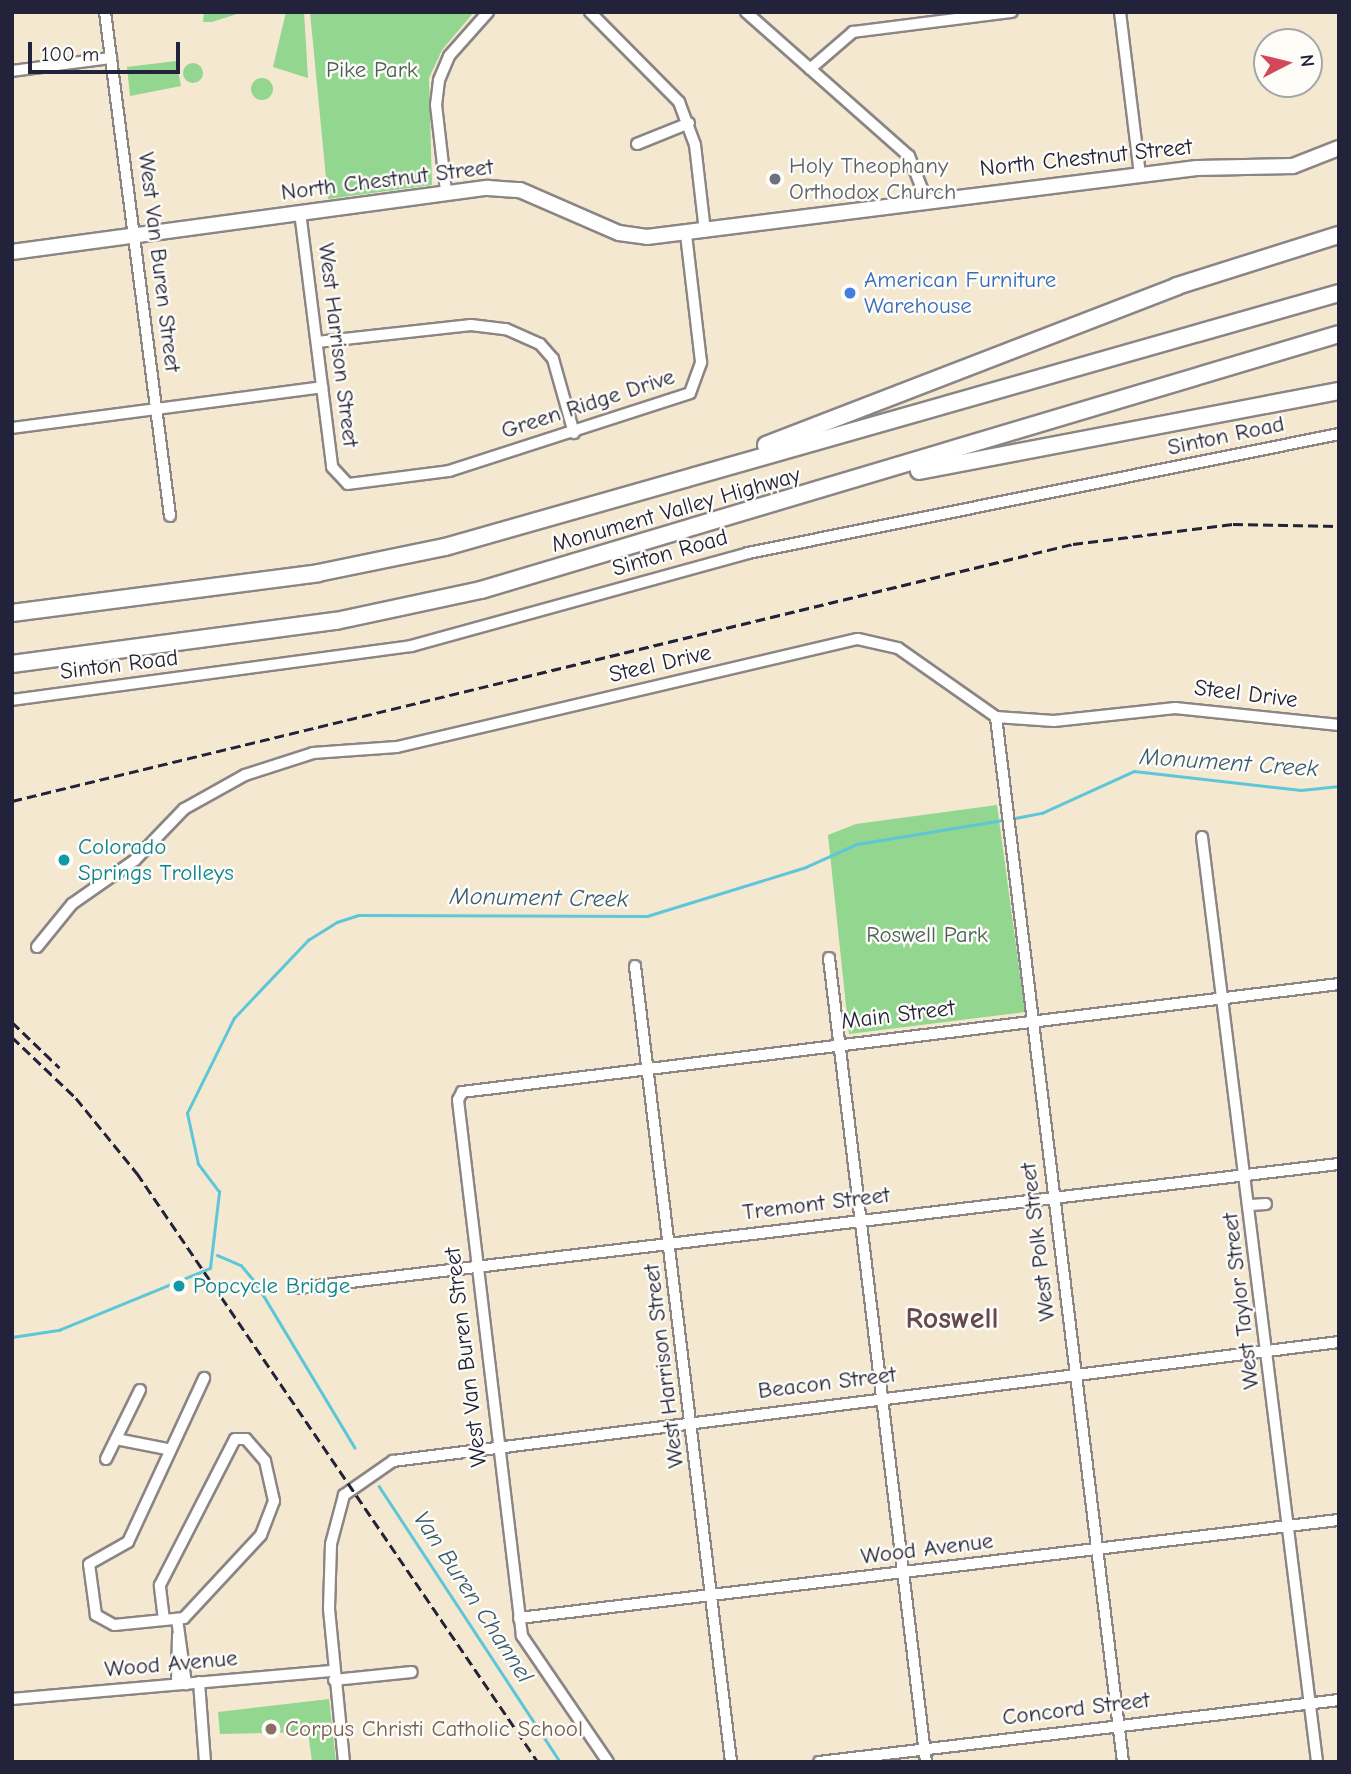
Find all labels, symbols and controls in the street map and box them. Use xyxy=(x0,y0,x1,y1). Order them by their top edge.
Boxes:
scale bar xyxy=(32,28,184,72)
north arrow xyxy=(1253,28,1323,98)
text: 100 m xyxy=(41,42,99,66)
text: N xyxy=(1295,53,1319,68)
park label: Pike Park xyxy=(326,56,418,84)
street label: North Chestnut Street xyxy=(978,133,1194,183)
street label: West Van Buren Street xyxy=(132,151,186,373)
place label: Holy Theophany Orthodox Church xyxy=(789,152,956,206)
street label: North Chestnut Street xyxy=(279,153,495,207)
marker: Holy Theophany Orthodox Church xyxy=(767,171,783,187)
street label: West Harrison Street xyxy=(312,241,364,449)
place label: American Furniture Warehouse xyxy=(864,266,1056,320)
marker: American Furniture Warehouse xyxy=(842,285,858,301)
street label: Green Ridge Drive xyxy=(498,363,678,445)
street label: Sinton Road xyxy=(1165,410,1287,462)
street label: Monument Valley Highway xyxy=(548,461,804,559)
street label: Sinton Road xyxy=(609,523,731,583)
street label: Steel Drive xyxy=(606,639,714,689)
street label: Sinton Road xyxy=(58,644,180,686)
street label: Steel Drive xyxy=(1193,674,1299,714)
water label: Monument Creek xyxy=(1139,742,1319,784)
place label: Colorado Springs Trolleys xyxy=(78,833,234,887)
marker: Colorado Springs Trolleys xyxy=(56,852,72,868)
water label: Monument Creek xyxy=(449,882,629,914)
park label: Roswell Park xyxy=(866,921,988,949)
street label: Main Street xyxy=(840,994,956,1036)
street label: West Polk Street xyxy=(1015,1161,1061,1323)
street label: Tremont Street xyxy=(741,1181,891,1227)
street label: West Taylor Street xyxy=(1216,1211,1266,1391)
street label: West Van Buren Street xyxy=(439,1246,493,1468)
street label: West Harrison Street xyxy=(638,1262,690,1470)
place label: Popcycle Bridge xyxy=(193,1272,350,1300)
marker: Popcycle Bridge xyxy=(171,1278,187,1294)
district label: Roswell xyxy=(905,1301,999,1337)
street label: Beacon Street xyxy=(756,1361,898,1405)
water label: Van Buren Channel xyxy=(407,1506,539,1688)
street label: Wood Avenue xyxy=(859,1527,995,1571)
street label: Wood Avenue xyxy=(103,1644,239,1684)
street label: Concord Street xyxy=(1001,1686,1151,1732)
place label: Corpus Christi Catholic School xyxy=(285,1715,583,1743)
marker: Corpus Christi Catholic School xyxy=(263,1721,279,1737)

